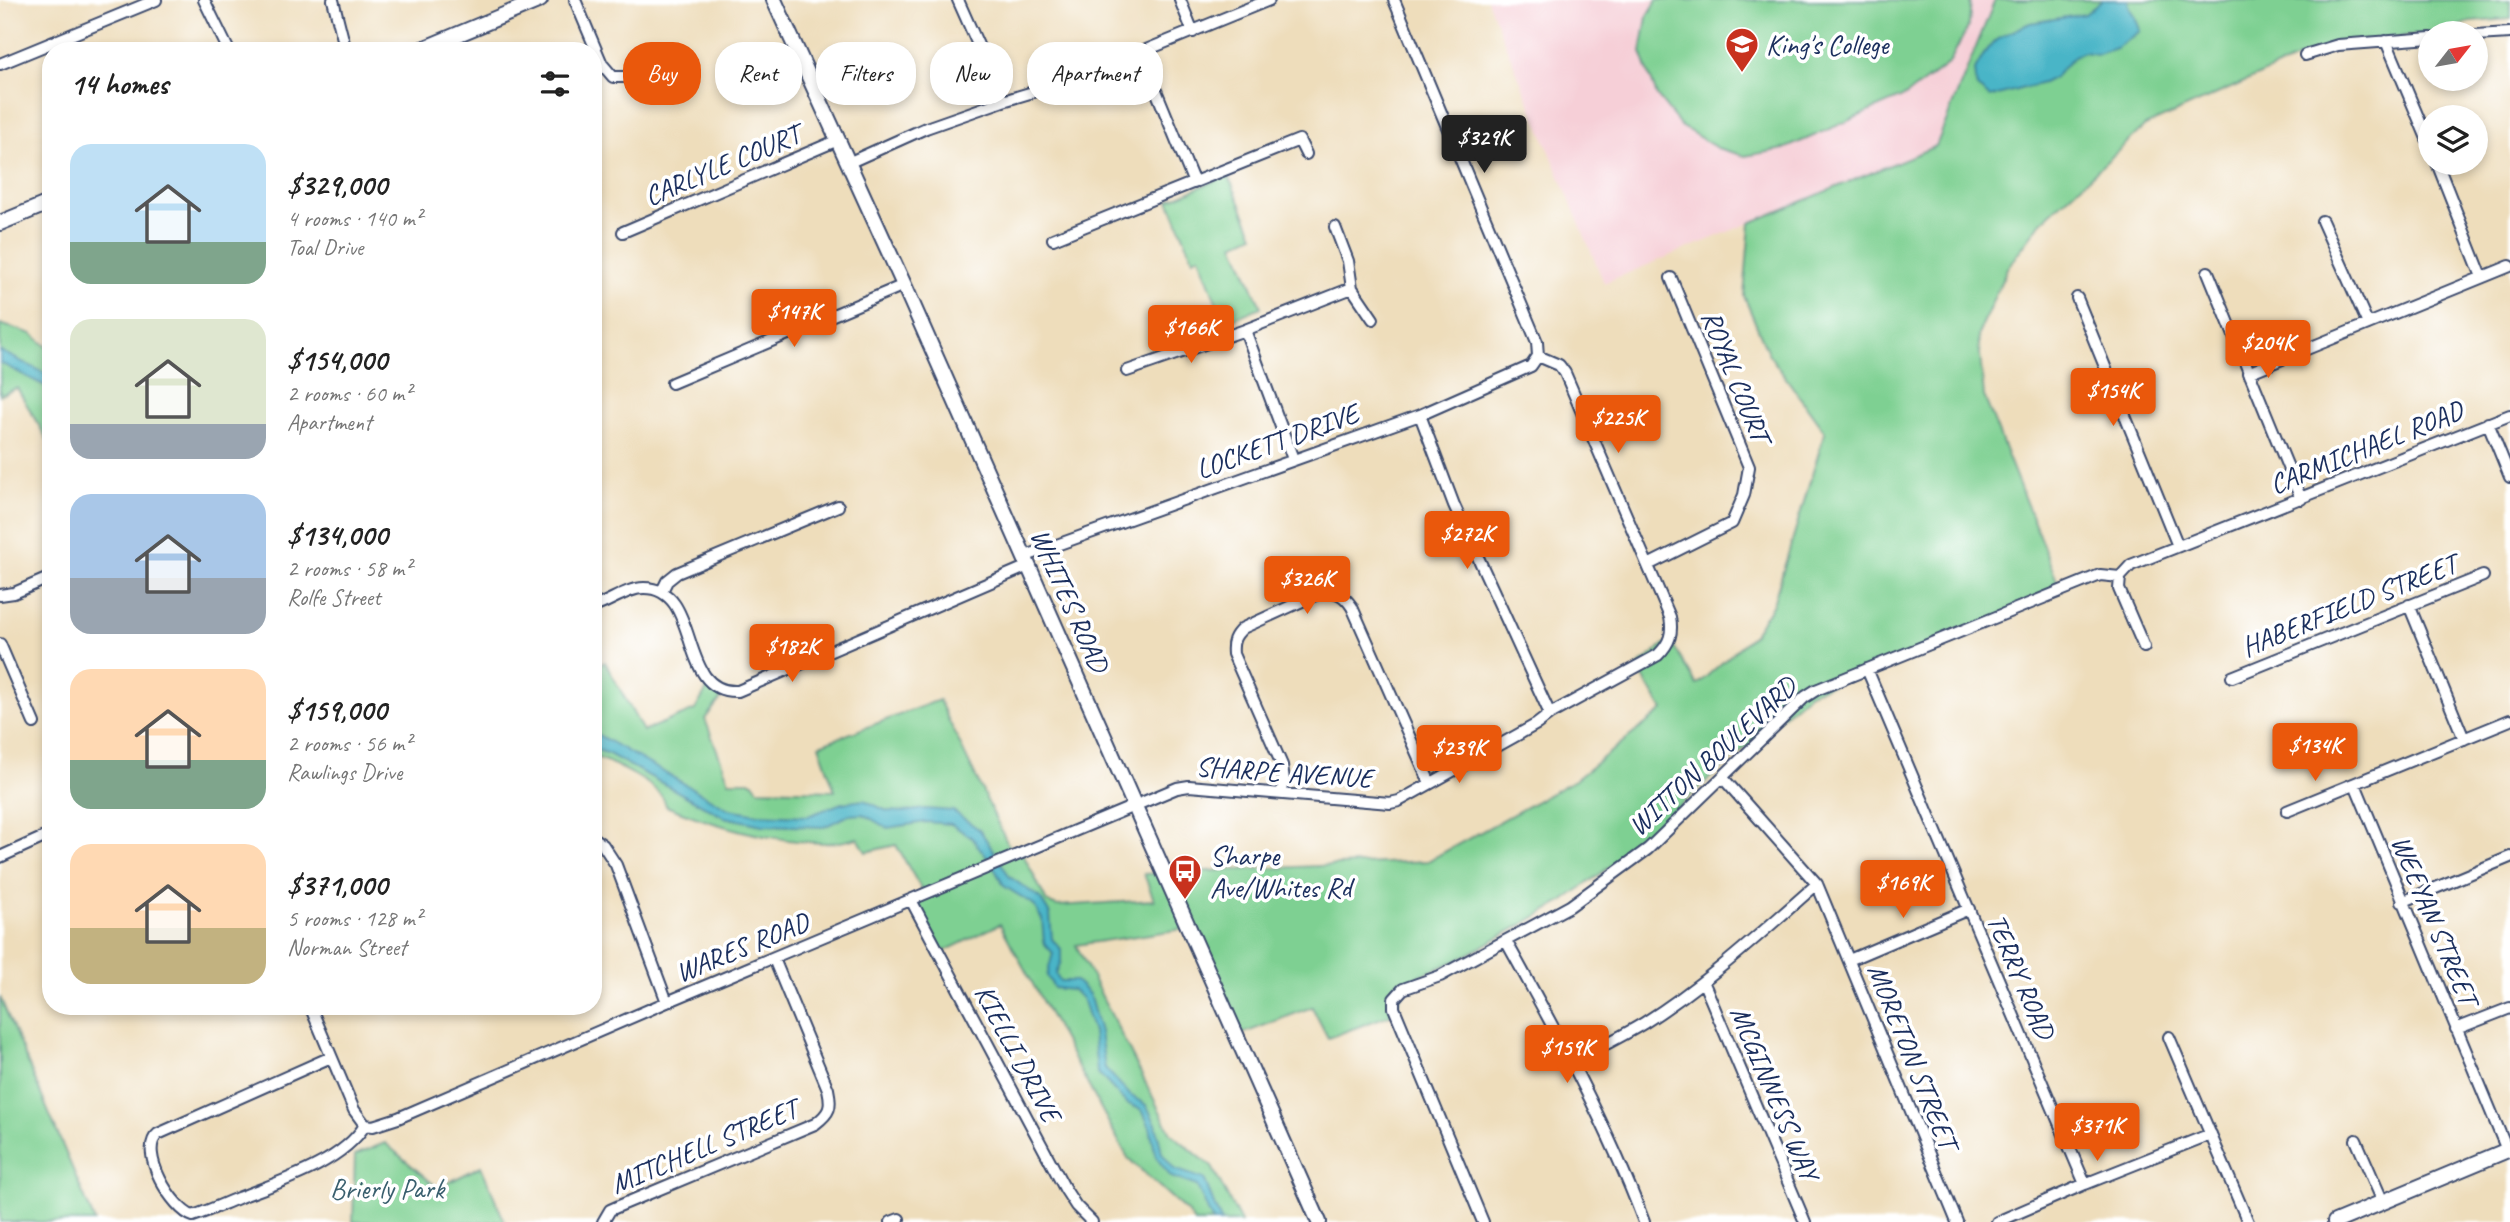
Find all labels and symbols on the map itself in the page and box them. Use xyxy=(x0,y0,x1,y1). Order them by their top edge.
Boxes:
north arrow xyxy=(2418,21,2488,91)
school or university icon: King's College xyxy=(1723,25,1761,74)
place label: King's College xyxy=(1766,27,1890,62)
street label: CARLYLE COURT xyxy=(639,114,812,213)
pin: $329K xyxy=(1435,116,1533,175)
pin: $147K xyxy=(745,290,843,349)
street label: ROYAL COURT xyxy=(1694,305,1781,454)
pin: $166K xyxy=(1142,306,1240,365)
pin: $204K xyxy=(2219,320,2317,380)
pin: $154K xyxy=(2064,368,2162,428)
street label: CARMICHAEL ROAD xyxy=(2264,392,2469,502)
street label: LOCKETT DRIVE xyxy=(1191,394,1366,487)
pin: $225K xyxy=(1569,396,1667,455)
pin: $272K xyxy=(1418,512,1516,571)
street label: WHITES ROAD xyxy=(1023,523,1118,680)
street label: HABERFIELD STREET xyxy=(2236,544,2468,664)
pin: $326K xyxy=(1258,556,1356,616)
pin: $182K xyxy=(743,624,841,684)
street label: WITTON BOULEVARD xyxy=(1621,667,1805,843)
pin: $134K xyxy=(2266,724,2364,783)
pin: $239K xyxy=(1410,726,1508,785)
street label: SHARPE AVENUE xyxy=(1195,748,1377,796)
street label: WEEYAN STREET xyxy=(2384,830,2489,1016)
place label: Sharpe Ave/Whites Rd xyxy=(1210,838,1355,905)
bus stop icon: Sharpe Ave/Whites Rd xyxy=(1166,852,1204,901)
pin: $169K xyxy=(1854,860,1952,920)
street label: WARES ROAD xyxy=(670,904,816,990)
street label: TERRY ROAD xyxy=(1979,908,2064,1046)
street label: MORETON STREET xyxy=(1860,959,1969,1160)
street label: KIELLI DRIVE xyxy=(967,978,1070,1131)
street label: MCGINNESS WAY xyxy=(1723,1001,1829,1189)
pin: $159K xyxy=(1518,1026,1616,1085)
street label: MITCHELL STREET xyxy=(605,1088,808,1201)
pin: $371K xyxy=(2048,1104,2146,1163)
park label: Brierly Park xyxy=(330,1171,446,1206)

